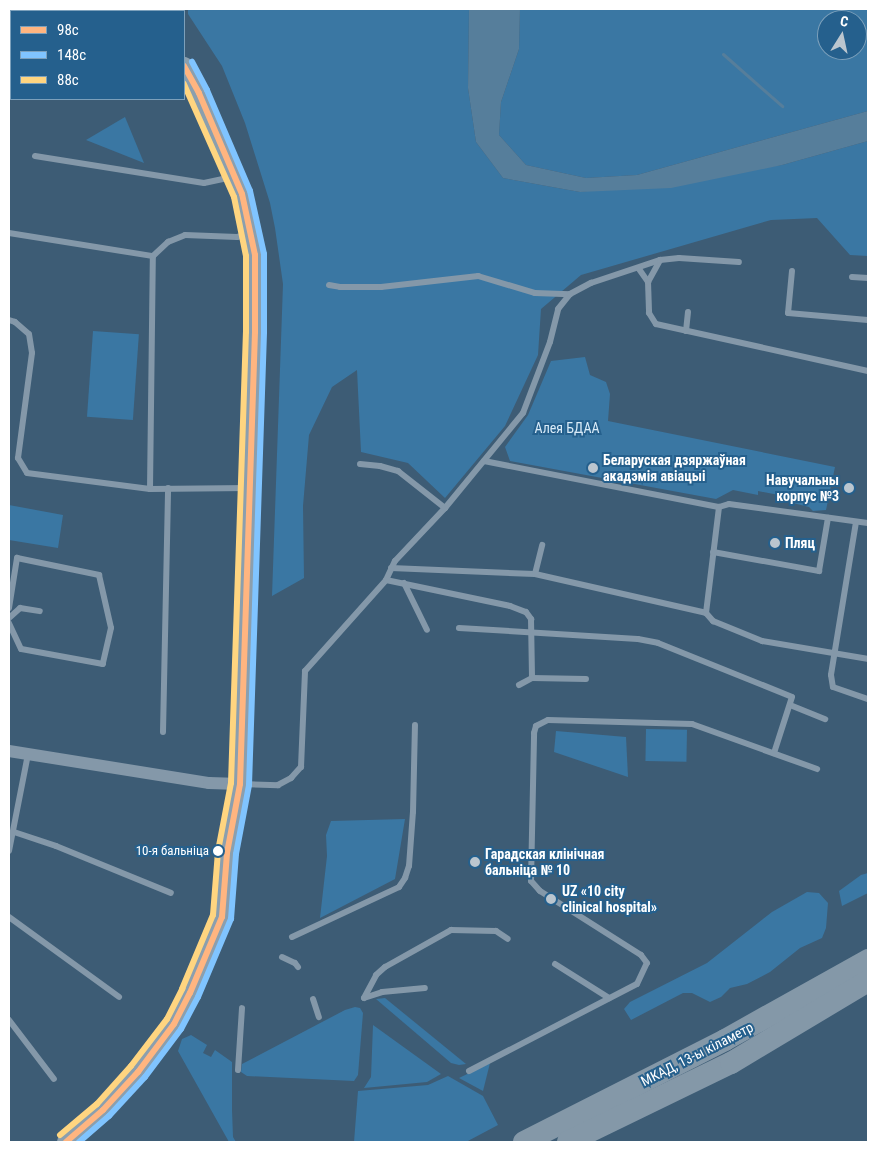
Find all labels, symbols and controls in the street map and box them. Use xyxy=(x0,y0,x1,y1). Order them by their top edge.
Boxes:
legend xyxy=(10,10,185,100)
north arrow xyxy=(817,10,867,60)
text: С xyxy=(839,13,850,30)
text: 98с xyxy=(57,21,79,39)
text: 148с xyxy=(57,46,86,64)
text: 88с xyxy=(57,71,79,89)
park label: Алея БДАА xyxy=(534,420,600,436)
place label: Беларуская дзяржаўная акадэмія авіацыі xyxy=(603,452,746,484)
marker: Беларуская дзяржаўная акадэмія авіацыі xyxy=(587,462,599,474)
place label: Навучальны корпус №3 xyxy=(766,472,839,504)
marker: Навучальны корпус №3 xyxy=(843,482,855,494)
place label: Пляц xyxy=(785,535,815,551)
marker: Пляц xyxy=(769,537,781,549)
place label: 10-я бальніца xyxy=(136,843,209,859)
marker: 10-я бальніца xyxy=(213,846,223,856)
place label: Гарадская клінічная бальніца № 10 xyxy=(485,846,604,879)
marker: Гарадская клінічная бальніца № 10 xyxy=(469,856,481,868)
place label: UZ «10 city clinical hospital» xyxy=(562,883,657,916)
marker: UZ «10 city clinical hospital» xyxy=(544,892,558,906)
street label: МКАД, 13-ы кіламетр xyxy=(638,1018,756,1090)

